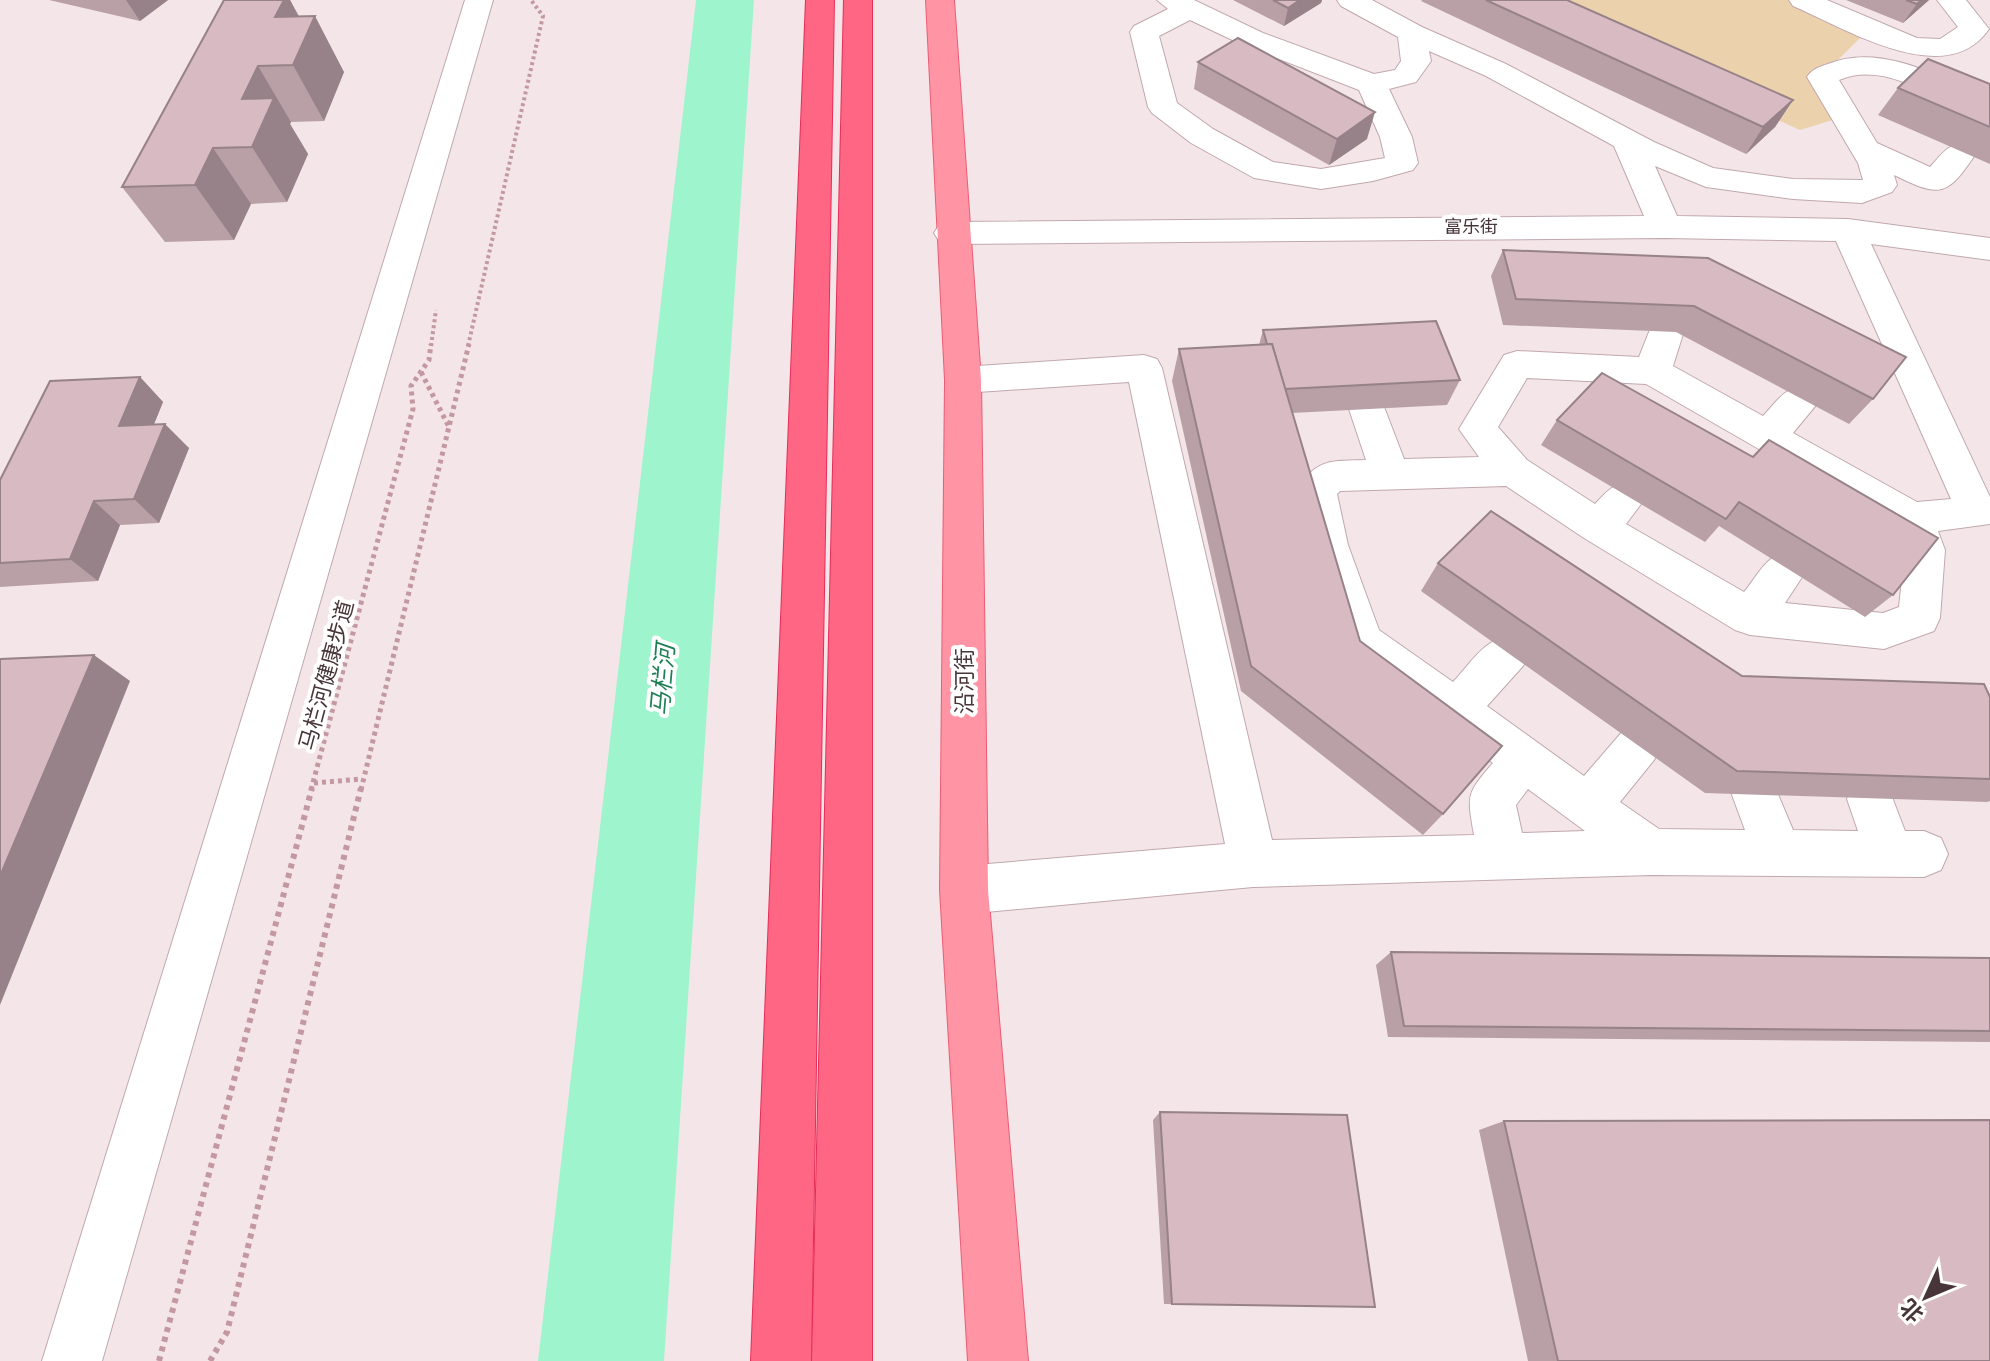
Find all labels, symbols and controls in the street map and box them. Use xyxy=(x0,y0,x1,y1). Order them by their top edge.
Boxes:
street label: 富乐街 xyxy=(1444,215,1498,238)
street label: 马栏河健康步道 xyxy=(292,597,359,753)
water label: 马栏河 xyxy=(643,639,681,717)
street label: 沿河街 xyxy=(949,648,978,714)
north arrow xyxy=(1886,1257,1966,1337)
text: 北 xyxy=(1893,1293,1929,1329)

